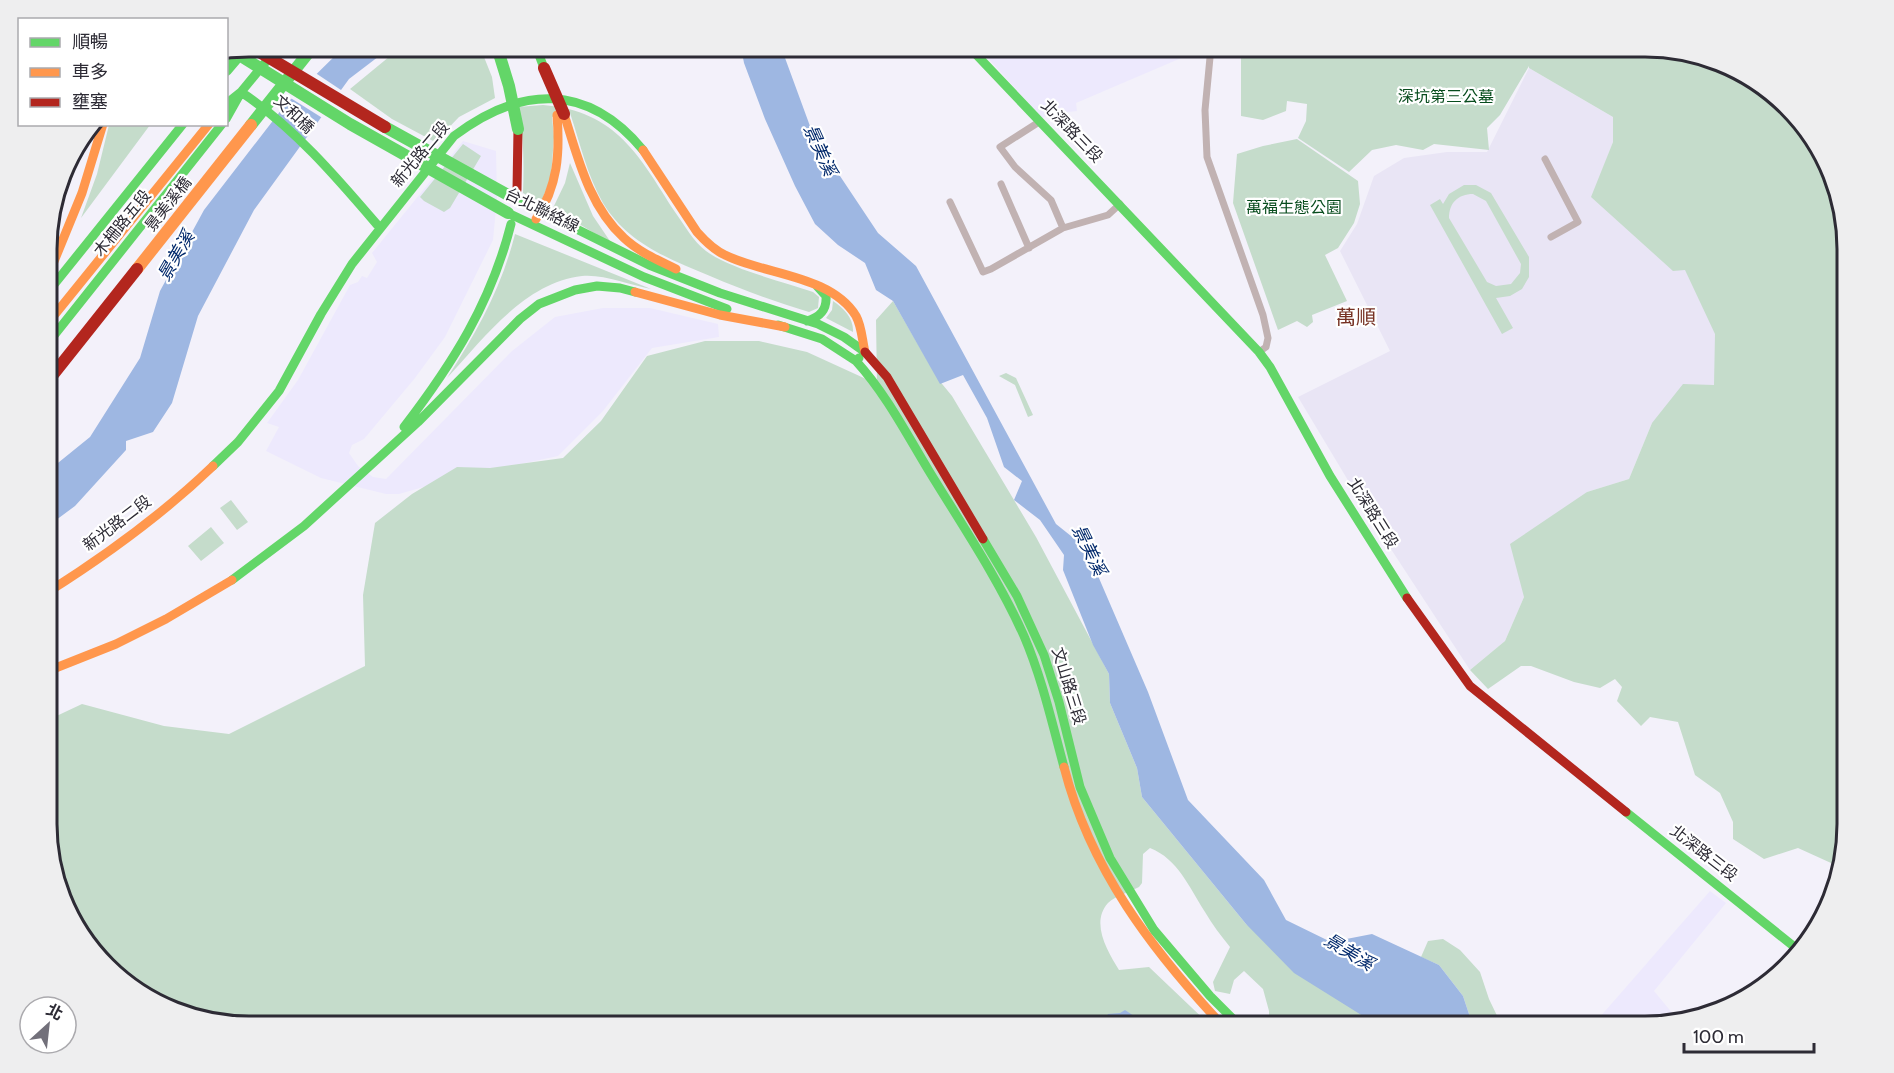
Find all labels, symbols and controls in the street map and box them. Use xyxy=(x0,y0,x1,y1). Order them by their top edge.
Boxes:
legend xyxy=(18,18,228,126)
text: 順暢 xyxy=(72,31,108,53)
text: 車多 xyxy=(72,61,108,83)
park label: 深坑第三公墓 xyxy=(1398,87,1494,106)
text: 壅塞 xyxy=(72,91,108,113)
street label: 文和橋 xyxy=(270,91,318,137)
street label: 北深路三段 xyxy=(1037,96,1107,166)
street label: 新光路二段 xyxy=(387,117,453,191)
water label: 景美溪 xyxy=(799,121,842,182)
street label: 景美溪橋 xyxy=(141,173,195,235)
street label: 台北聯絡線 xyxy=(502,184,582,236)
street label: 木柵路五段 xyxy=(89,186,155,260)
park label: 萬福生態公園 xyxy=(1246,198,1342,217)
water label: 景美溪 xyxy=(153,225,201,285)
district label: 萬順 xyxy=(1336,305,1376,329)
street label: 北深路三段 xyxy=(1344,474,1402,552)
street label: 新光路二段 xyxy=(79,491,155,555)
water label: 景美溪 xyxy=(1067,521,1112,582)
street label: 文山路三段 xyxy=(1048,645,1090,727)
street label: 北深路三段 xyxy=(1667,821,1741,885)
water label: 景美溪 xyxy=(1320,929,1380,977)
north arrow xyxy=(18,995,78,1055)
text: 北 xyxy=(43,1000,66,1024)
scale bar xyxy=(1684,1016,1814,1054)
text: 100 m xyxy=(1693,1026,1744,1048)

